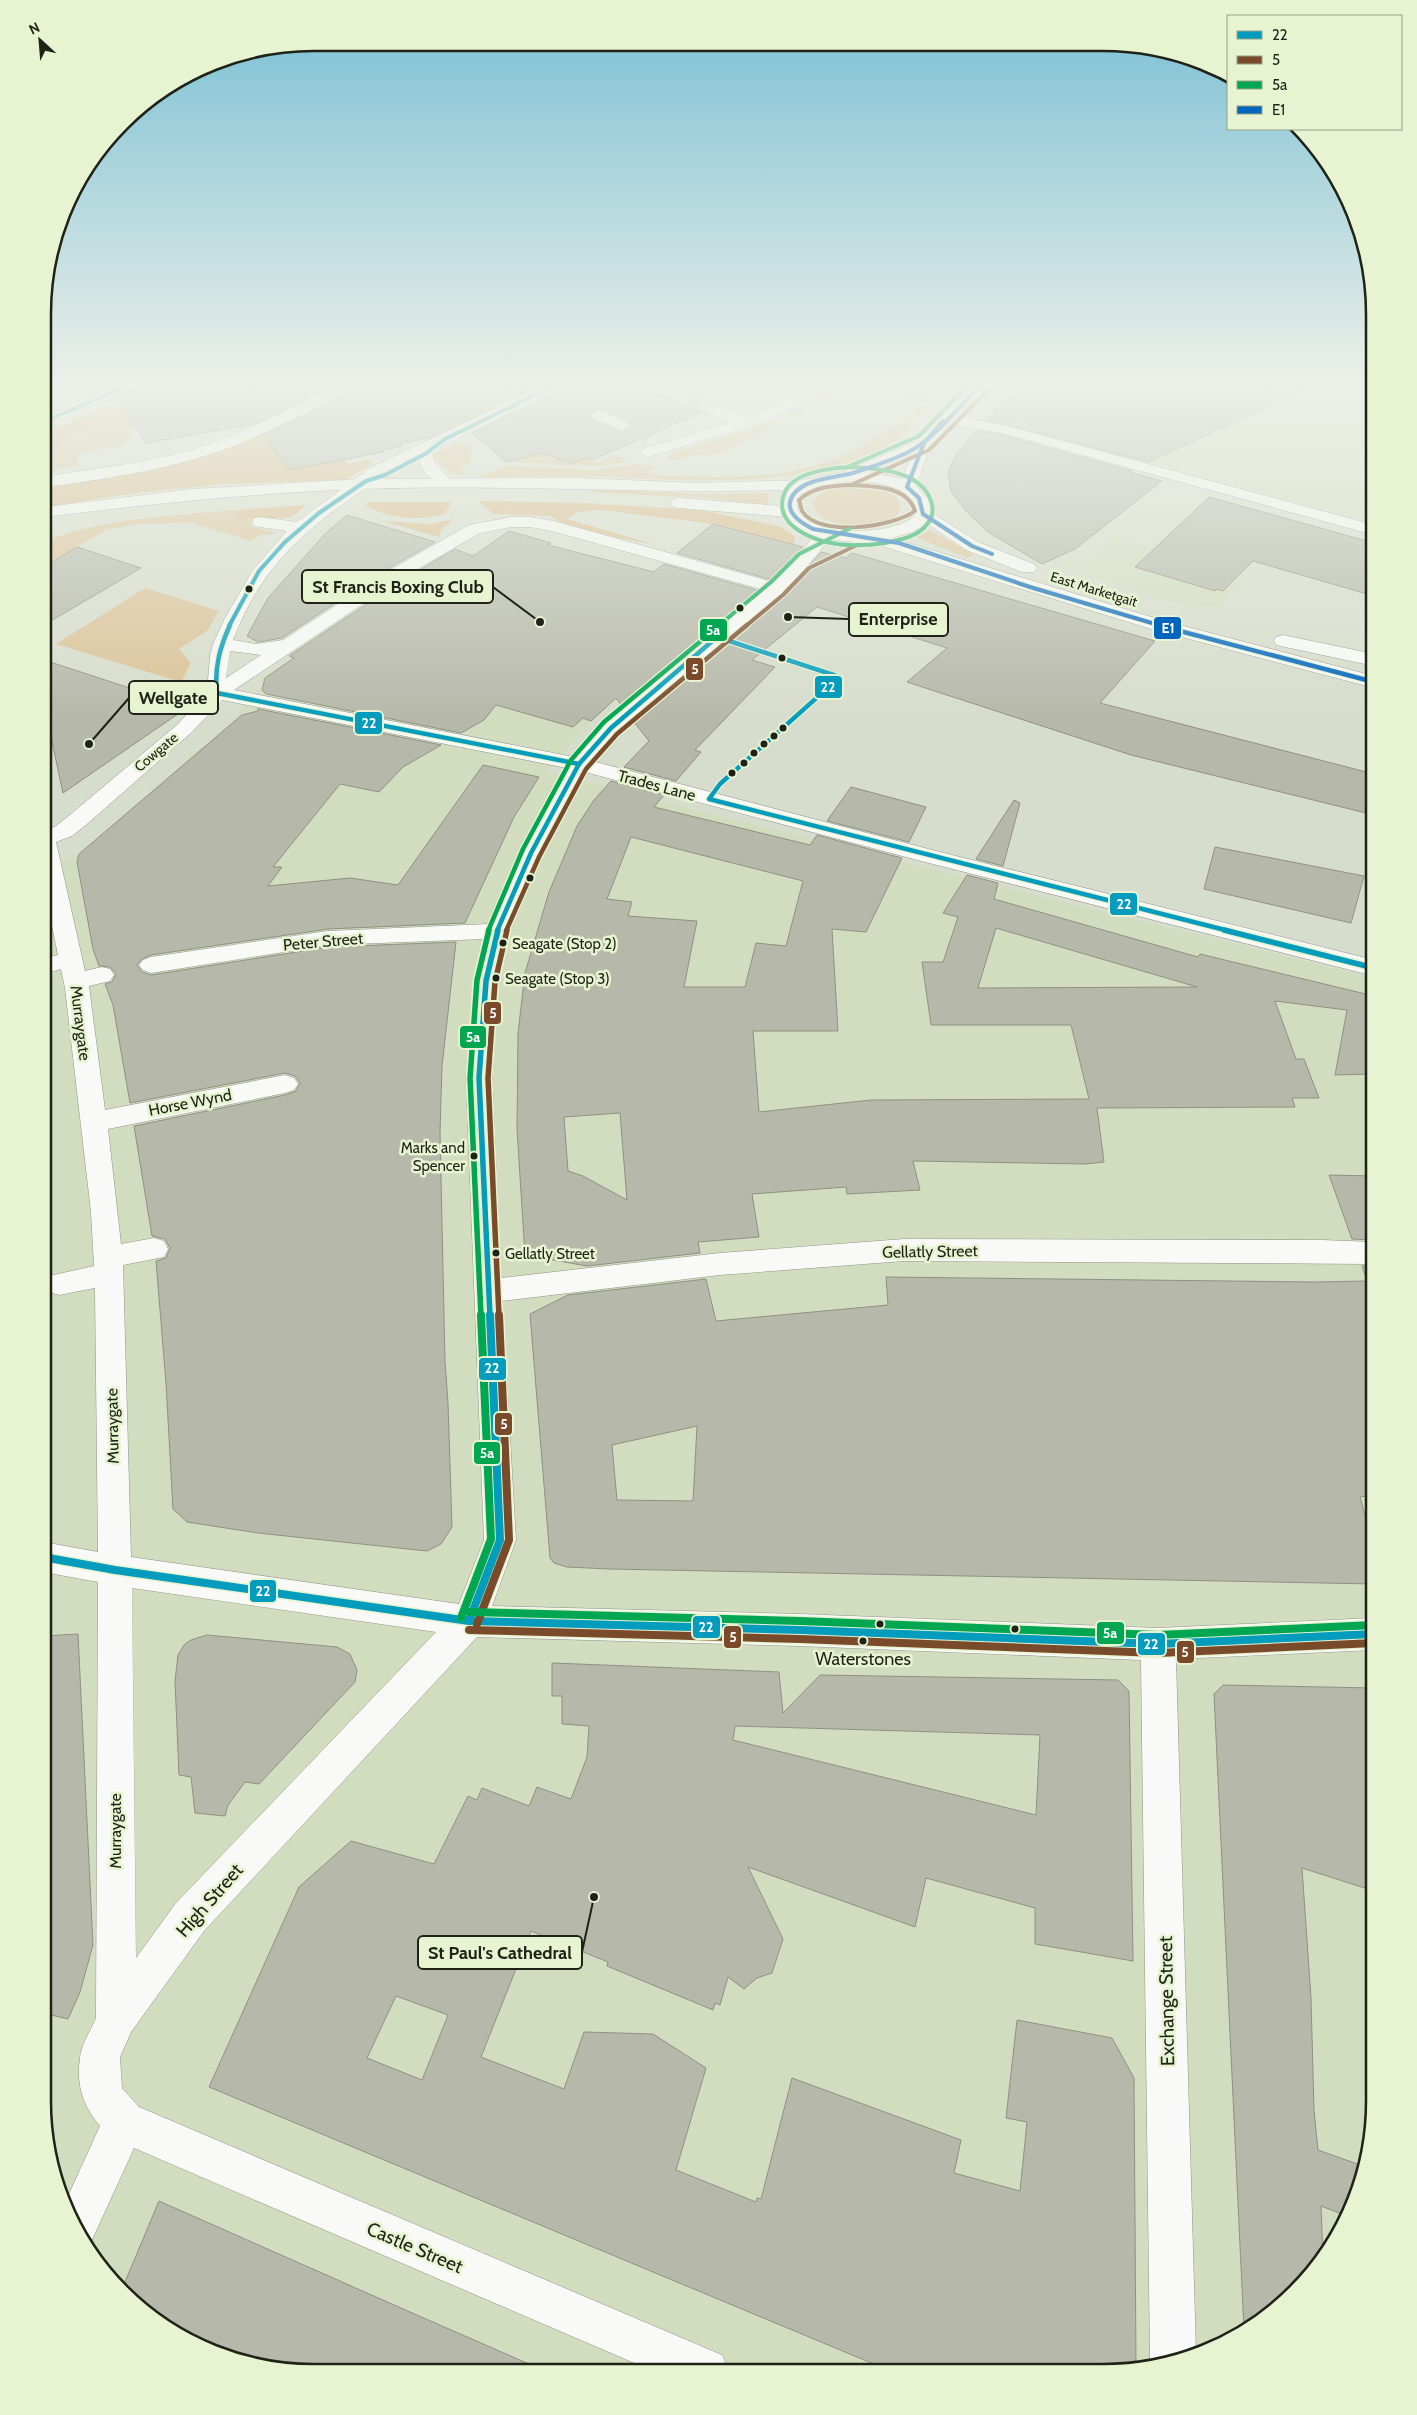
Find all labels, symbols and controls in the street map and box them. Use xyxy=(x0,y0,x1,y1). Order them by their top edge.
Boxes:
north arrow xyxy=(15,15,65,65)
legend xyxy=(1227,15,1402,130)
text: N xyxy=(26,18,43,39)
text: 22 xyxy=(1272,26,1288,44)
text: 5 xyxy=(1272,51,1280,69)
text: 5a xyxy=(1272,76,1288,94)
text: E1 xyxy=(1272,101,1285,119)
street label: East Marketgait xyxy=(1048,567,1140,611)
callout: St Francis Boxing Club xyxy=(302,570,493,603)
text: St Francis Boxing Club xyxy=(312,576,484,598)
unlabelled marker xyxy=(244,584,254,594)
unlabelled marker xyxy=(735,603,745,613)
callout: Enterprise xyxy=(849,603,948,636)
text: Enterprise xyxy=(859,608,937,630)
line badge: E1 xyxy=(1153,616,1182,640)
line badge: 5a xyxy=(699,618,728,642)
text: E1 xyxy=(1161,619,1175,637)
text: 5a xyxy=(706,621,720,639)
unlabelled marker xyxy=(777,653,787,663)
line badge: 5 xyxy=(685,657,704,681)
text: 5 xyxy=(691,660,699,678)
line badge: 22 xyxy=(814,675,843,699)
text: 22 xyxy=(821,678,835,696)
callout: Wellgate xyxy=(129,681,218,714)
text: Wellgate xyxy=(139,687,207,709)
line badge: 22 xyxy=(354,711,383,735)
text: 22 xyxy=(362,714,376,732)
unlabelled marker xyxy=(778,723,788,733)
street label: Cowgate xyxy=(130,729,182,775)
unlabelled marker xyxy=(769,731,779,741)
unlabelled marker xyxy=(759,739,769,749)
unlabelled marker xyxy=(749,748,759,758)
unlabelled marker xyxy=(739,758,749,768)
street label: Trades Lane xyxy=(616,766,698,805)
unlabelled marker xyxy=(727,768,737,778)
unlabelled marker xyxy=(525,873,535,883)
line badge: 22 xyxy=(1109,892,1138,916)
text: 22 xyxy=(1117,895,1131,913)
street label: Peter Street xyxy=(282,928,365,954)
place label: Seagate (Stop 2) xyxy=(512,935,617,953)
marker: Seagate (Stop 2) xyxy=(498,938,508,948)
place label: Seagate (Stop 3) xyxy=(505,970,610,988)
marker: Seagate (Stop 3) xyxy=(491,973,501,983)
street label: Murraygate xyxy=(66,984,95,1062)
line badge: 5 xyxy=(483,1001,502,1025)
text: 5 xyxy=(489,1004,497,1022)
line badge: 5a xyxy=(459,1025,487,1049)
text: 5a xyxy=(466,1028,480,1046)
street label: Horse Wynd xyxy=(147,1085,233,1120)
place label: Marks and Spencer xyxy=(401,1139,465,1175)
marker: Marks and Spencer xyxy=(469,1151,479,1161)
street label: Gellatly Street xyxy=(882,1241,979,1262)
place label: Gellatly Street xyxy=(505,1245,595,1263)
marker: Gellatly Street xyxy=(491,1248,501,1258)
line badge: 22 xyxy=(478,1357,507,1381)
text: 22 xyxy=(485,1359,499,1377)
street label: Murraygate xyxy=(102,1388,123,1464)
line badge: 5 xyxy=(494,1412,513,1436)
text: 5 xyxy=(500,1415,508,1433)
line badge: 5a xyxy=(473,1441,501,1465)
text: 5a xyxy=(480,1444,494,1462)
line badge: 22 xyxy=(249,1579,277,1603)
text: 22 xyxy=(256,1582,270,1600)
line badge: 22 xyxy=(692,1615,721,1639)
text: 22 xyxy=(699,1618,713,1636)
unlabelled marker xyxy=(875,1619,885,1629)
line badge: 5a xyxy=(1096,1621,1125,1645)
unlabelled marker xyxy=(1010,1624,1020,1634)
text: 5a xyxy=(1103,1624,1117,1642)
line badge: 5 xyxy=(723,1625,742,1649)
text: 5 xyxy=(729,1628,737,1646)
line badge: 22 xyxy=(1137,1632,1166,1656)
text: 22 xyxy=(1144,1635,1158,1653)
marker: Waterstones xyxy=(858,1636,868,1646)
line badge: 5 xyxy=(1176,1640,1195,1664)
text: 5 xyxy=(1181,1643,1189,1661)
place label: Waterstones xyxy=(815,1648,911,1670)
street label: Murraygate xyxy=(106,1793,125,1869)
street label: High Street xyxy=(171,1858,248,1942)
street label: Exchange Street xyxy=(1154,1935,1179,2066)
callout: St Paul's Cathedral xyxy=(418,1936,582,1969)
text: St Paul's Cathedral xyxy=(428,1942,572,1964)
street label: Castle Street xyxy=(363,2217,467,2278)

